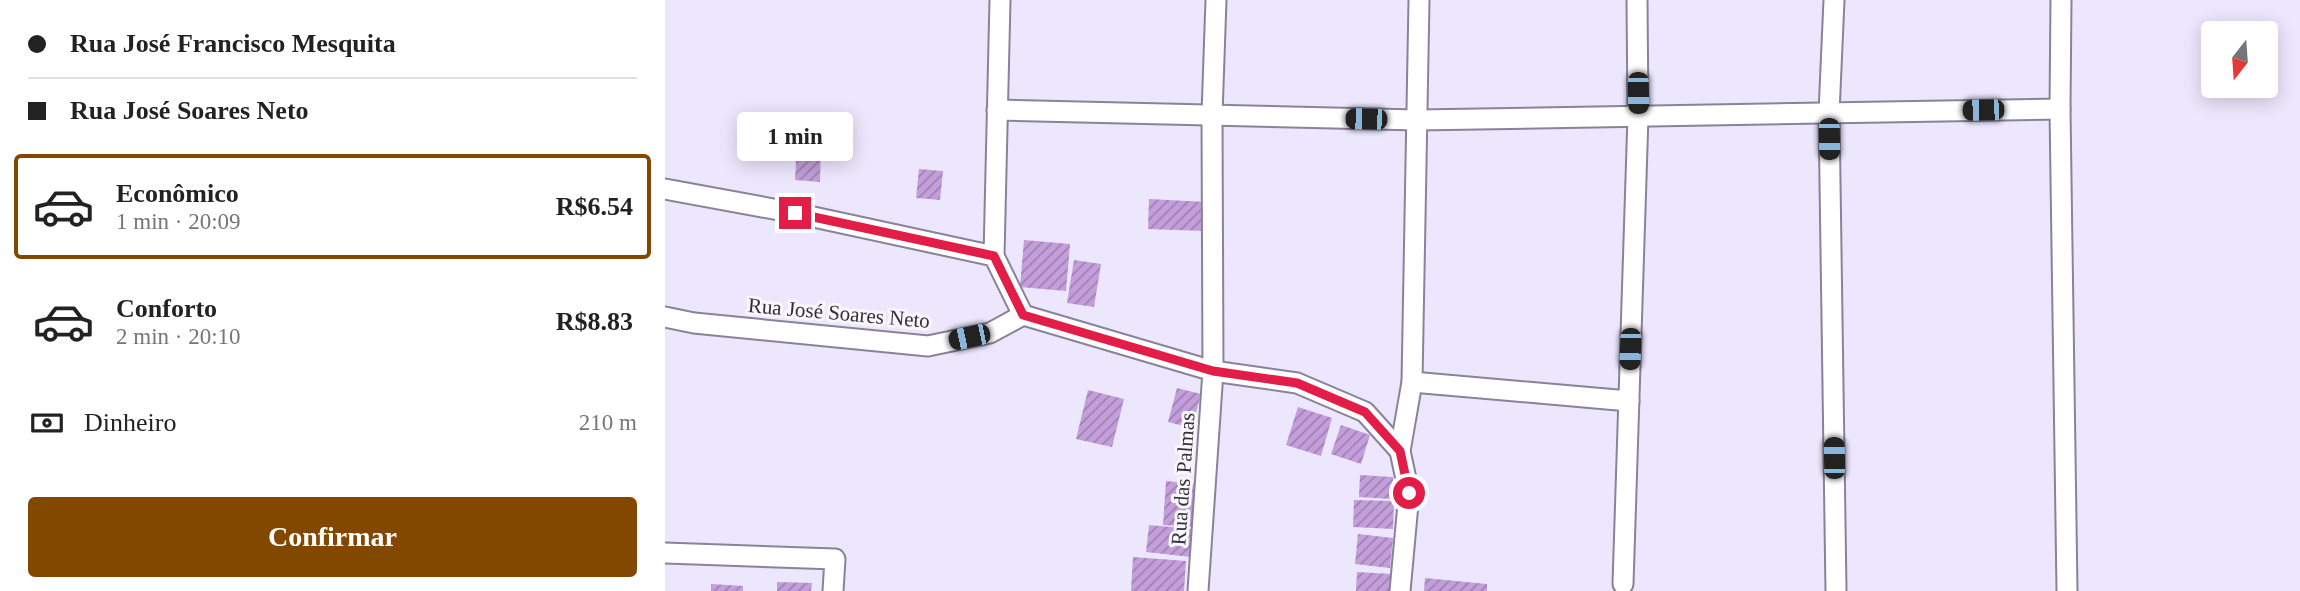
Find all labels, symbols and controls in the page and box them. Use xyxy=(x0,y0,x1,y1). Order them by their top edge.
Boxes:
north arrow xyxy=(2201,21,2279,98)
map controls xyxy=(2201,21,2278,98)
text: Rua José Francisco Mesquita xyxy=(70,29,396,58)
car xyxy=(1628,72,1649,114)
text: Rua José Soares Neto xyxy=(70,96,309,125)
car xyxy=(1962,99,2005,121)
car xyxy=(1345,108,1388,130)
callout: 1 min xyxy=(737,111,853,160)
car xyxy=(1819,118,1840,160)
text: 1 min xyxy=(767,124,823,149)
icon: car xyxy=(32,175,95,238)
text: Econômico xyxy=(116,179,239,208)
text: R$6.54 xyxy=(556,192,633,221)
route end xyxy=(779,197,811,229)
text: 1 min · 20:09 xyxy=(116,209,241,234)
icon: car xyxy=(32,290,95,353)
street label: Rua José Soares Neto xyxy=(747,293,931,333)
text: Conforto xyxy=(116,294,217,323)
text: R$8.83 xyxy=(556,307,633,336)
car xyxy=(947,322,992,352)
text: 2 min · 20:10 xyxy=(116,324,241,349)
car xyxy=(1619,328,1642,370)
icon: cash xyxy=(28,404,66,442)
text: Dinheiro xyxy=(84,408,176,437)
text: 210 m xyxy=(579,410,637,435)
street label: Rua das Palmas xyxy=(1166,412,1200,546)
car xyxy=(1824,437,1845,479)
route start xyxy=(1393,477,1425,509)
button: Confirmar xyxy=(28,497,637,577)

